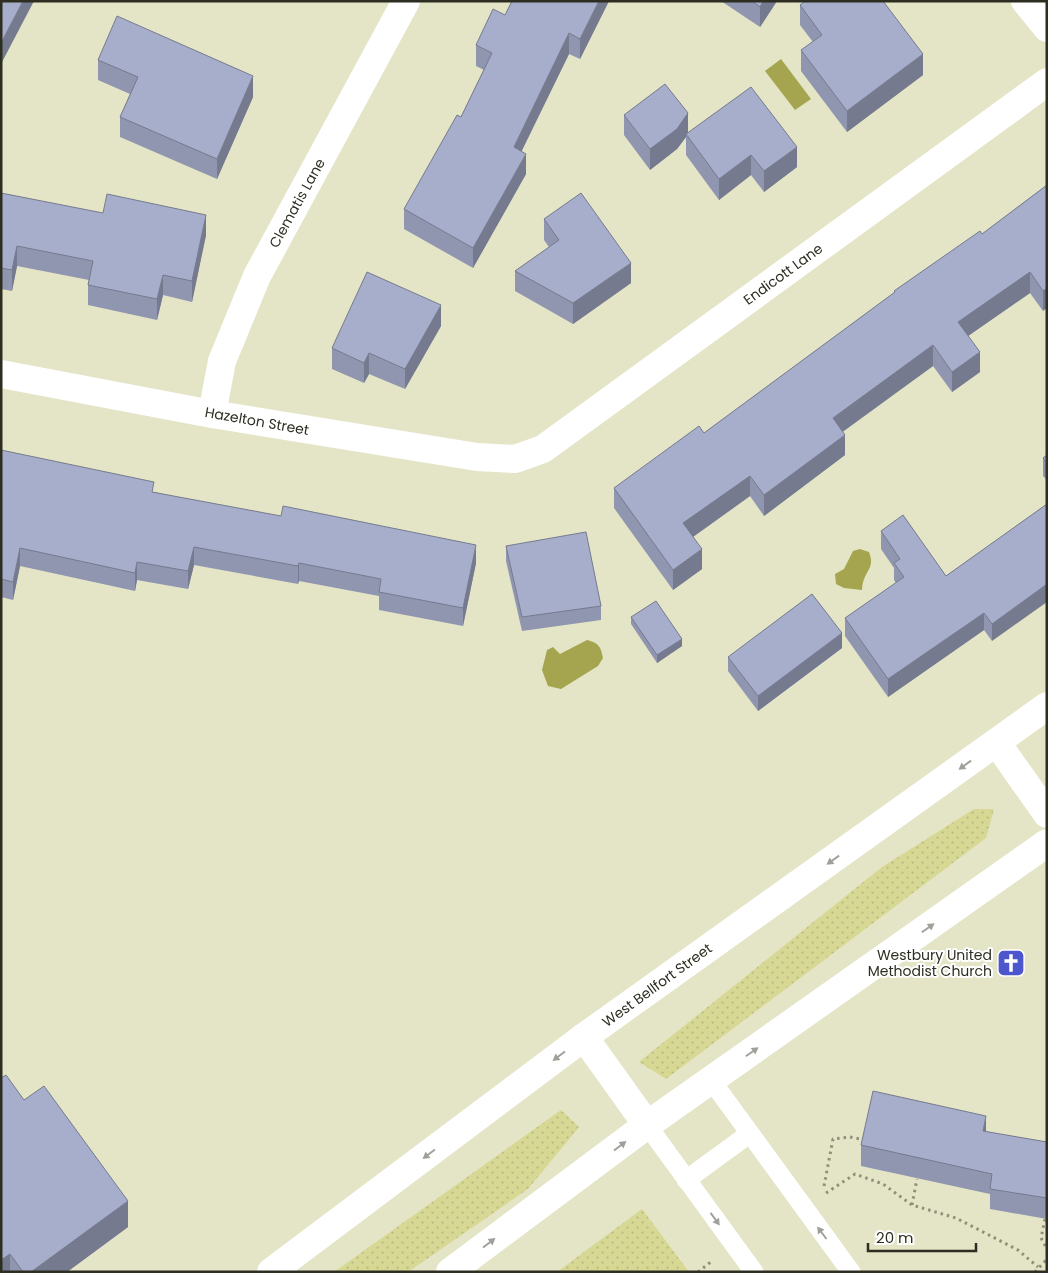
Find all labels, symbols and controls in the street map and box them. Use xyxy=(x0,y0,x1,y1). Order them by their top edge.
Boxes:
street label: Clematis Lane xyxy=(264,154,330,251)
street label: Endicott Lane xyxy=(739,238,827,310)
street label: Hazelton Street xyxy=(203,402,311,440)
one-way arrow xyxy=(958,760,972,770)
one-way arrow xyxy=(826,855,840,865)
one-way arrow xyxy=(921,922,934,933)
street label: West Bellfort Street xyxy=(598,938,716,1032)
place label: Westbury United Methodist Church xyxy=(868,945,992,981)
church icon: Westbury United Methodist Church xyxy=(996,948,1026,978)
one-way arrow xyxy=(745,1047,759,1057)
one-way arrow xyxy=(553,1051,566,1062)
one-way arrow xyxy=(613,1141,627,1151)
one-way arrow xyxy=(422,1149,436,1159)
one-way arrow xyxy=(710,1212,720,1226)
scale bar xyxy=(868,1220,976,1252)
one-way arrow xyxy=(817,1227,828,1240)
text: 20 m xyxy=(876,1227,914,1248)
one-way arrow xyxy=(482,1237,495,1248)

